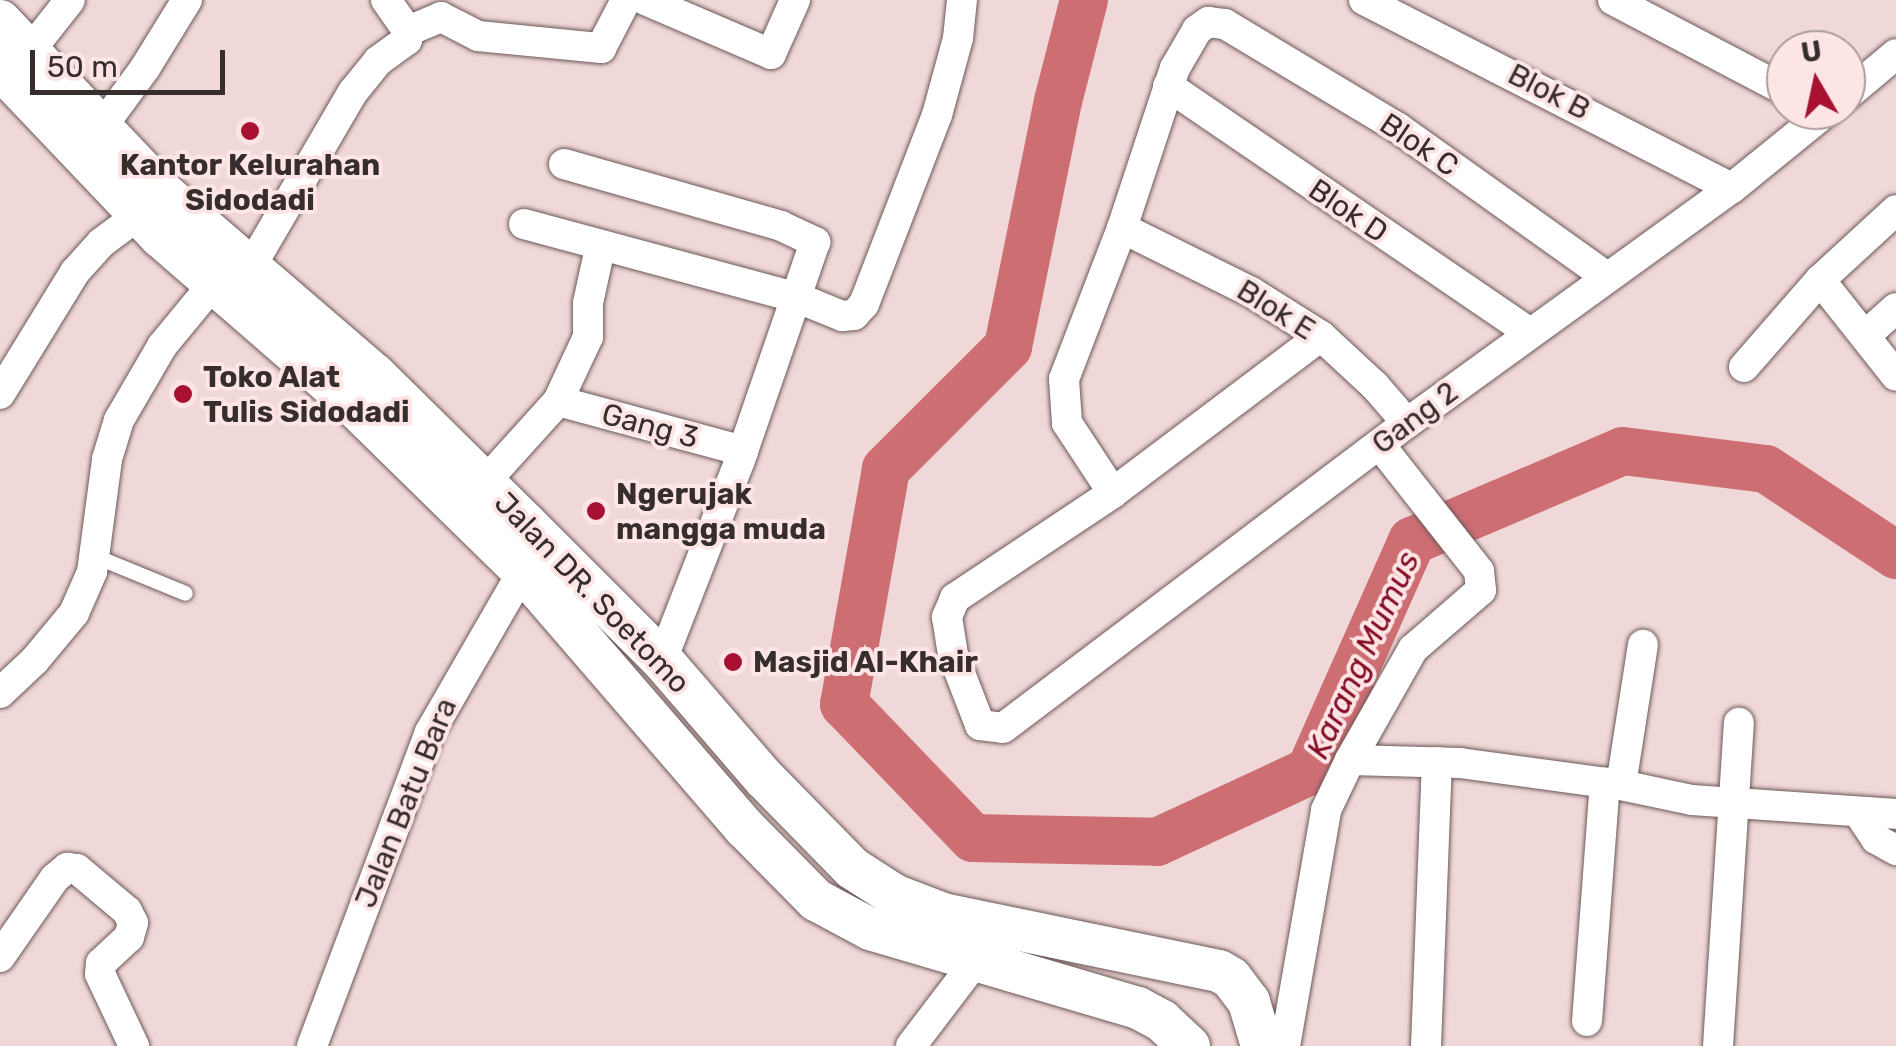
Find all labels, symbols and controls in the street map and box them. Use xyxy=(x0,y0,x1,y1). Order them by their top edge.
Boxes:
scale bar xyxy=(35,30,230,92)
north arrow xyxy=(1766,30,1866,130)
text: U xyxy=(1799,34,1824,70)
text: 50 m xyxy=(47,49,118,85)
street label: Blok B xyxy=(1502,56,1596,128)
street label: Blok C xyxy=(1373,106,1465,184)
marker: Kantor Kelurahan Sidodadi xyxy=(239,120,261,142)
place label: Kantor Kelurahan Sidodadi xyxy=(119,147,381,218)
street label: Blok D xyxy=(1301,171,1395,251)
street label: Blok E xyxy=(1230,272,1322,348)
place label: Toko Alat Tulis Sidodadi xyxy=(203,359,410,430)
street label: Gang 2 xyxy=(1365,374,1465,462)
marker: Toko Alat Tulis Sidodadi xyxy=(172,383,194,405)
street label: Gang 3 xyxy=(598,396,702,456)
place label: Ngerujak mangga muda xyxy=(616,476,826,546)
street label: Jalan DR. Soetomo xyxy=(487,485,697,701)
marker: Ngerujak mangga muda xyxy=(585,500,607,522)
water label: Karang Mumus xyxy=(1298,545,1428,765)
place label: Masjid Al-Khair xyxy=(753,644,979,680)
marker: Masjid Al-Khair xyxy=(722,651,744,673)
street label: Jalan Batu Bara xyxy=(348,693,464,913)

